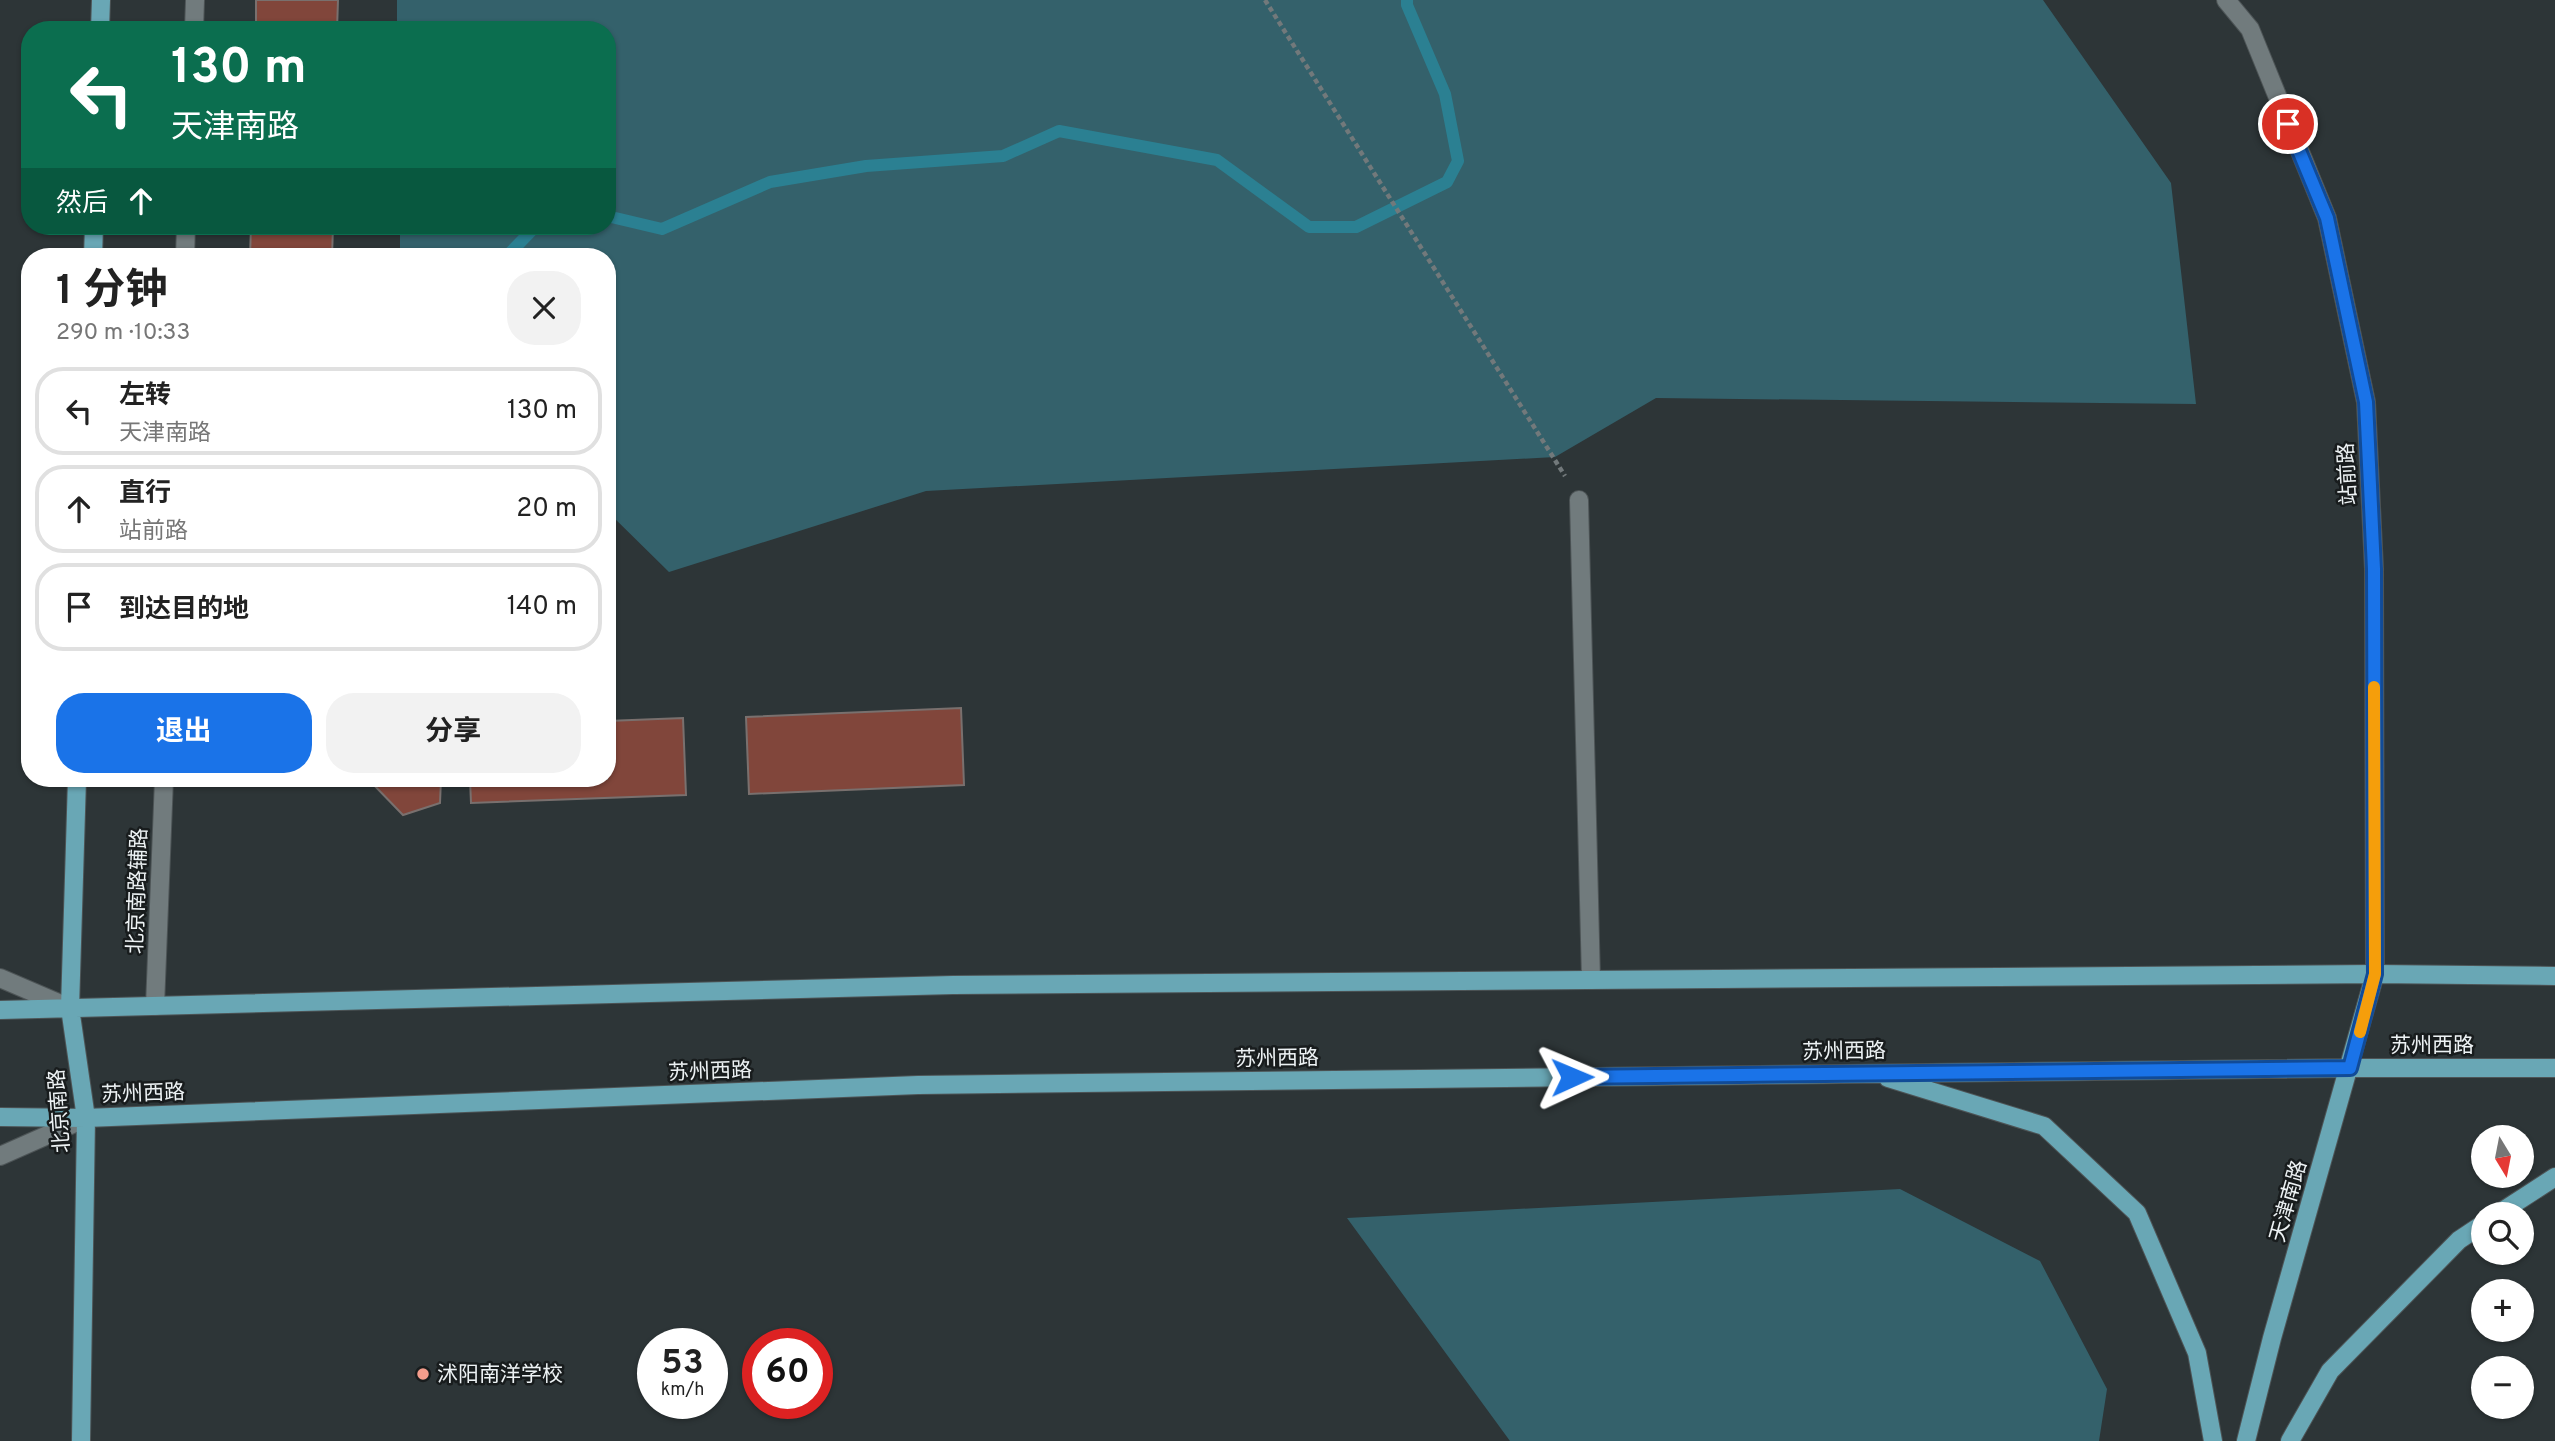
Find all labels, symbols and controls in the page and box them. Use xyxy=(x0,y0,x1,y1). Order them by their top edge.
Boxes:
text: 130 m xyxy=(171,39,307,101)
icon: left xyxy=(56,49,147,140)
pin xyxy=(2258,94,2318,154)
icon: arrive xyxy=(2269,105,2307,143)
text: 天津南路 xyxy=(171,109,299,149)
icon: ahead xyxy=(122,182,160,220)
text: 然后 xyxy=(56,188,108,221)
text: 1 分钟 xyxy=(56,266,167,319)
button: close xyxy=(507,271,581,345)
text: 290 m · 10:33 xyxy=(56,319,190,348)
text: 左转 xyxy=(119,380,171,413)
icon: left xyxy=(60,392,98,430)
text: 130 m xyxy=(507,395,577,428)
text: 天津南路 xyxy=(119,420,211,449)
street label: 站前路 xyxy=(2333,442,2364,506)
text: 直行 xyxy=(119,478,171,511)
icon: ahead xyxy=(60,490,98,528)
text: 20 m xyxy=(516,493,577,526)
text: 站前路 xyxy=(119,518,188,547)
icon: arrive xyxy=(60,588,98,626)
text: 140 m xyxy=(507,591,577,624)
text: 到达目的地 xyxy=(119,594,249,627)
button: 退出 xyxy=(56,693,312,773)
button: 分享 xyxy=(326,693,581,773)
street label: 北京南路辅路 xyxy=(123,828,154,954)
street label: 苏州西路 xyxy=(2390,1033,2474,1060)
street label: 苏州西路 xyxy=(1802,1038,1886,1067)
position arrow xyxy=(1535,1040,1609,1114)
street label: 苏州西路 xyxy=(1235,1045,1319,1074)
street label: 苏州西路 xyxy=(668,1058,752,1087)
street label: 北京南路 xyxy=(44,1068,77,1154)
street label: 苏州西路 xyxy=(101,1080,185,1109)
north arrow xyxy=(2471,1125,2534,1188)
map controls xyxy=(2471,1125,2534,1419)
street label: 天津南路 xyxy=(2265,1157,2314,1246)
button: search xyxy=(2471,1202,2534,1265)
button: + xyxy=(2471,1279,2534,1342)
speed limit sign: 60 xyxy=(742,1328,833,1419)
text: 53 xyxy=(661,1342,704,1386)
button: − xyxy=(2471,1356,2534,1419)
place label: 沭阳南洋学校 xyxy=(437,1362,563,1389)
marker: 沭阳南洋学校 xyxy=(415,1366,431,1382)
text: km/h xyxy=(661,1379,704,1402)

